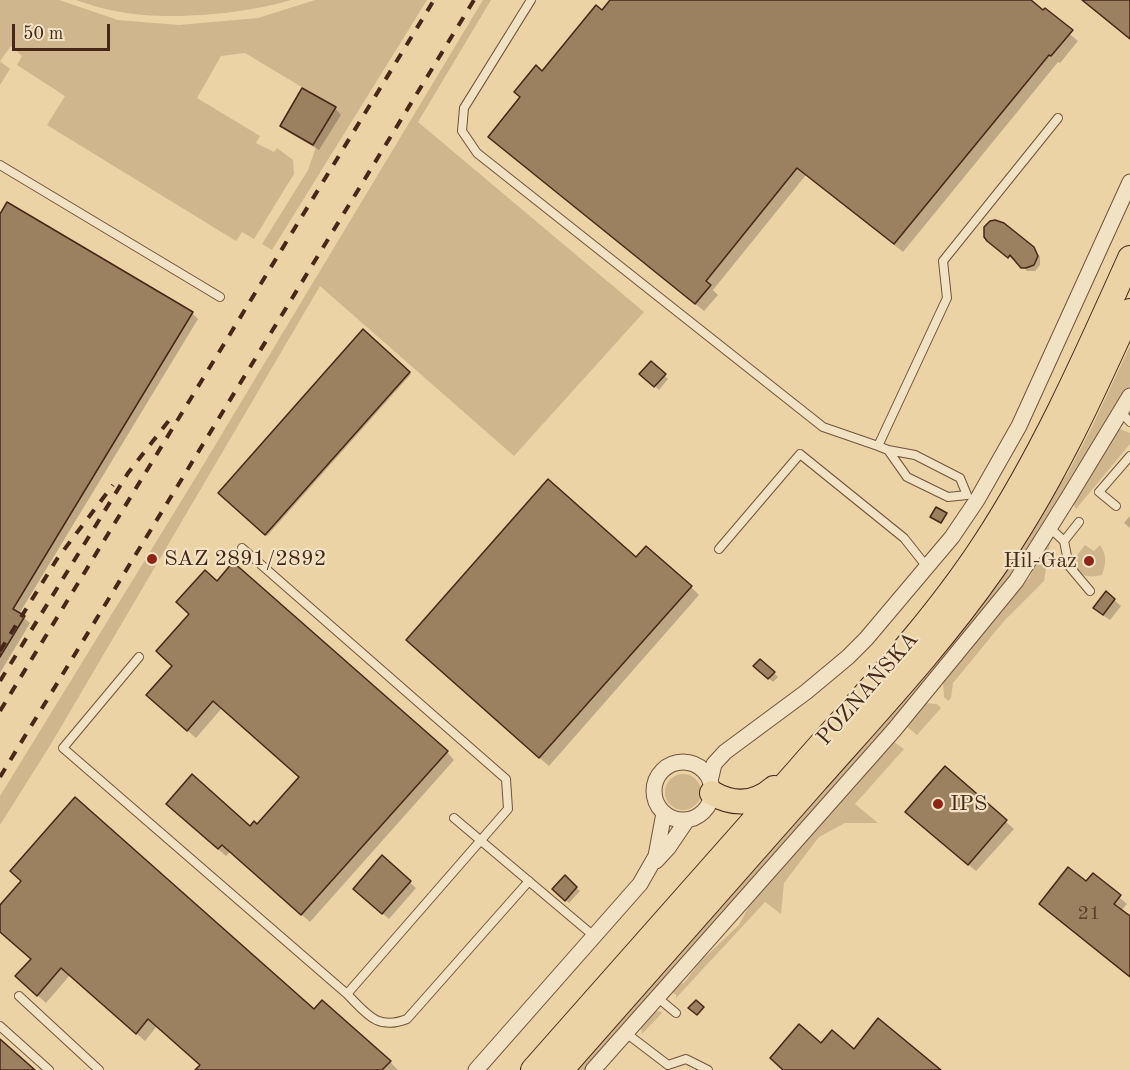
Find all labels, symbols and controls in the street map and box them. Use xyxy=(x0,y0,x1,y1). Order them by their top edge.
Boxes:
scale bar xyxy=(15,12,112,50)
text: 50 m xyxy=(23,25,63,43)
place label: SAZ 2891/2892 xyxy=(164,546,326,572)
place label: Hil-Gaz xyxy=(1003,548,1077,574)
marker: SAZ 2891/2892 xyxy=(145,552,159,566)
marker: Hil-Gaz xyxy=(1082,554,1096,568)
street label: POZNAŃSKA xyxy=(812,627,924,751)
place label: IPS xyxy=(950,791,987,817)
marker: IPS xyxy=(931,797,945,811)
house number: 21 xyxy=(1077,902,1101,926)

